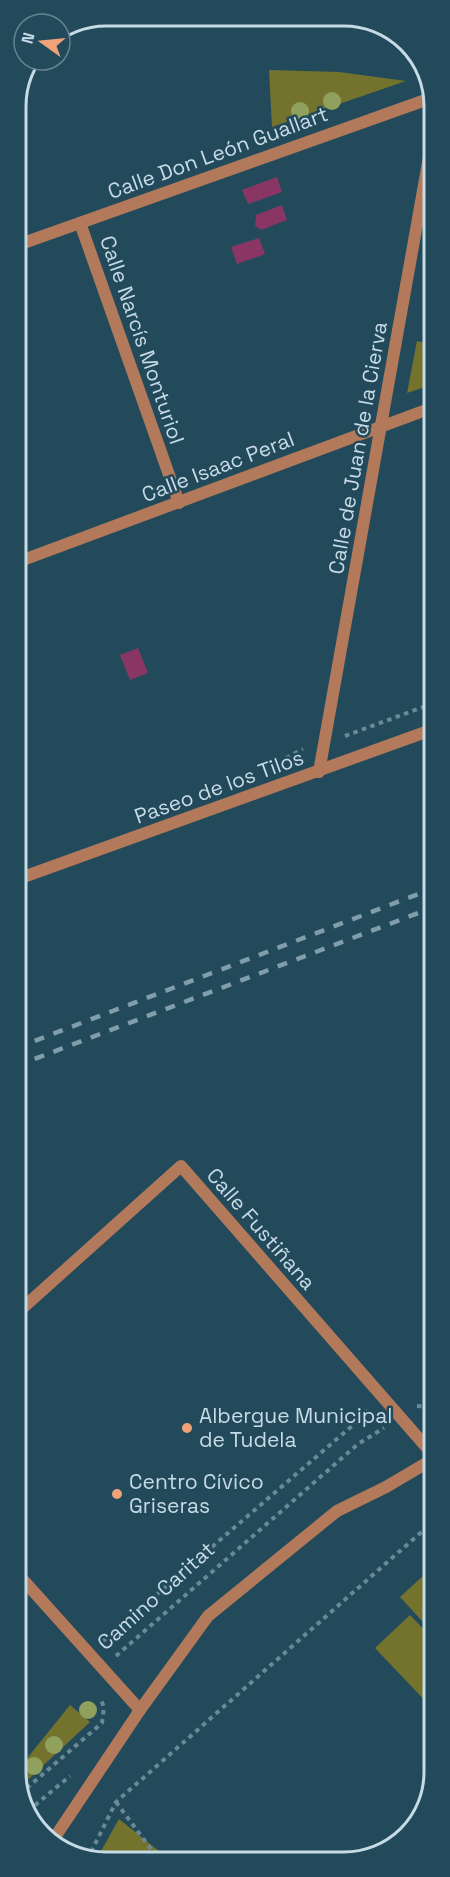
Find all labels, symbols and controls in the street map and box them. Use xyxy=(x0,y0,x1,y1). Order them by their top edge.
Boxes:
north arrow xyxy=(12,12,72,72)
text: N xyxy=(16,30,40,46)
street label: Calle Don León Guallart xyxy=(104,100,332,205)
street label: Calle Narcís Monturiol xyxy=(94,232,191,448)
street label: Calle de Juan de la Cierva xyxy=(322,319,393,576)
street label: Calle Isaac Peral xyxy=(138,425,298,508)
street label: Paseo de los Tilos xyxy=(131,743,307,830)
street label: Calle Fustiñana xyxy=(201,1162,322,1295)
place label: Albergue Municipal de Tudela xyxy=(199,1402,393,1453)
marker: Albergue Municipal de Tudela xyxy=(180,1421,194,1435)
place label: Centro Cívico Griseras xyxy=(129,1468,264,1519)
marker: Centro Cívico Griseras xyxy=(110,1487,124,1501)
street label: Camino Caritat xyxy=(91,1536,220,1656)

